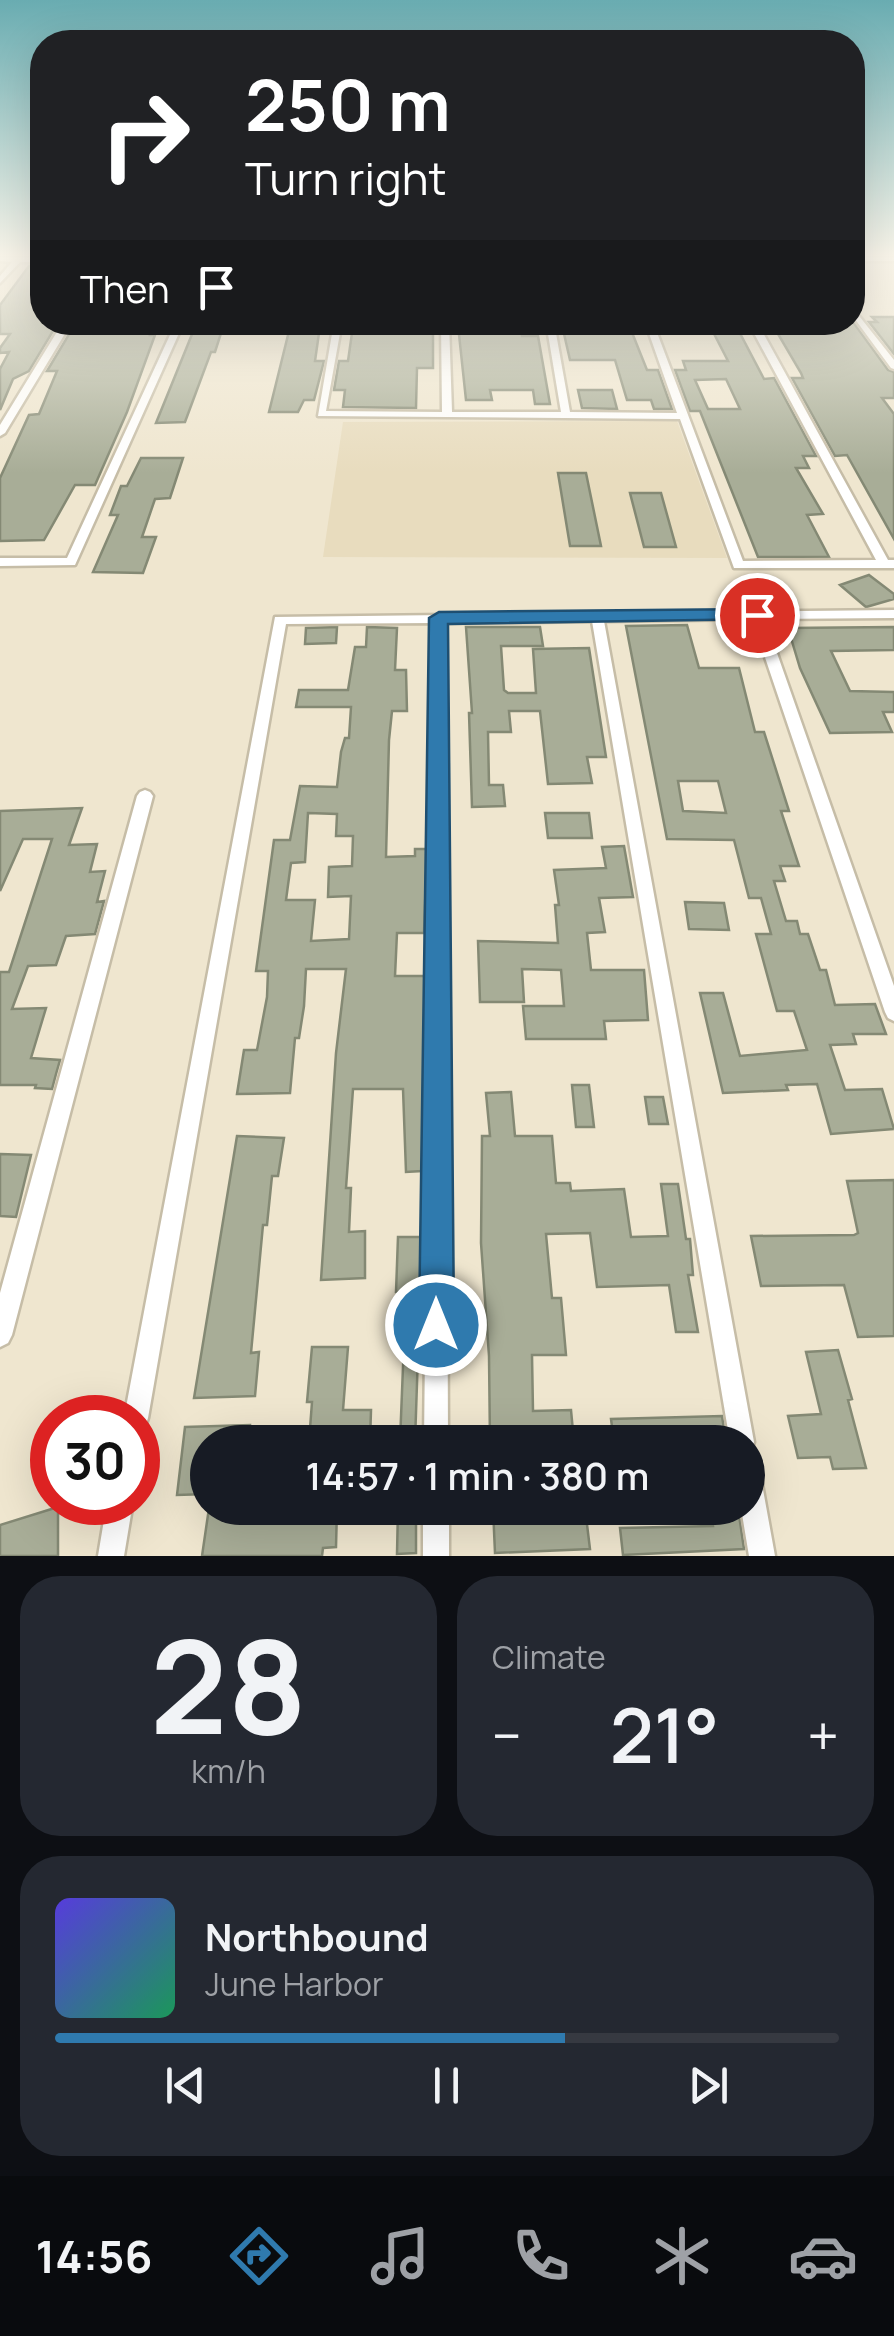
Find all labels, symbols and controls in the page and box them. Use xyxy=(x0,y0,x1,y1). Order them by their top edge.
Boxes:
text: 250 m xyxy=(245,56,451,152)
icon: right xyxy=(80,70,210,200)
text: Turn right xyxy=(245,147,446,209)
icon: arrive xyxy=(189,260,244,315)
text: Then xyxy=(80,262,169,314)
pin xyxy=(715,573,800,658)
icon: arrive xyxy=(730,588,785,643)
position arrow xyxy=(384,1273,488,1377)
speed limit sign: 30 xyxy=(30,1395,160,1525)
text: 14:57 · 1 min · 380 m xyxy=(306,1449,649,1501)
text: 28 xyxy=(150,1595,307,1773)
text: Climate xyxy=(492,1635,606,1679)
text: 21° xyxy=(610,1683,719,1786)
text: − xyxy=(492,1697,522,1773)
text: + xyxy=(807,1697,839,1773)
text: km/h xyxy=(191,1749,266,1793)
text: Northbound xyxy=(205,1910,429,1962)
text: June Harbor xyxy=(205,1962,383,2006)
icon: previous xyxy=(158,2058,213,2113)
icon: pause xyxy=(419,2058,474,2113)
icon: next xyxy=(681,2058,736,2113)
icon: directions xyxy=(224,2221,294,2291)
icon: music xyxy=(365,2221,435,2291)
icon: phone xyxy=(506,2221,576,2291)
icon: climate xyxy=(647,2221,717,2291)
icon: car xyxy=(788,2221,858,2291)
text: 14:56 xyxy=(36,2225,152,2287)

